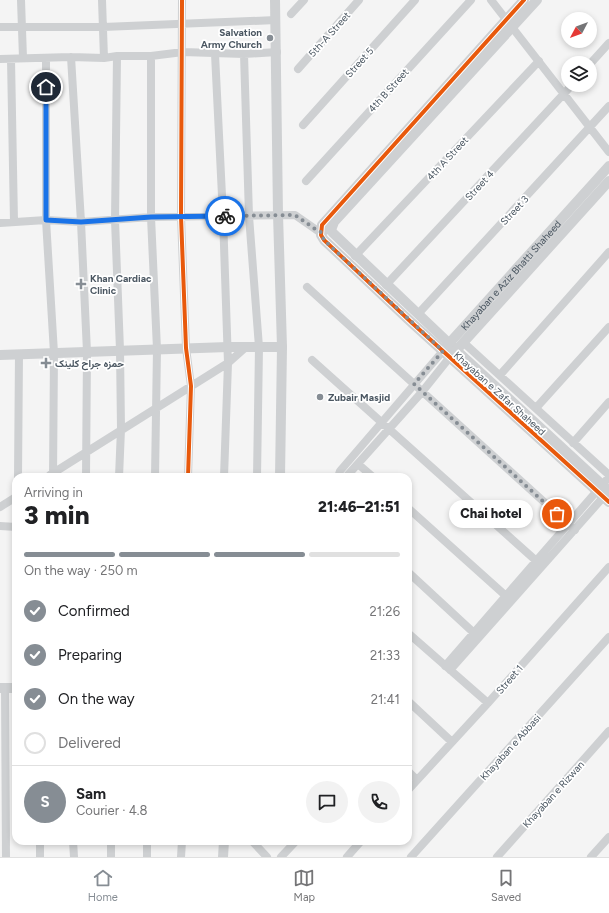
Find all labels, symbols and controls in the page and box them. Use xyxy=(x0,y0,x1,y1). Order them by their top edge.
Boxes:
street label: 5th-A Street xyxy=(306,9,353,60)
north arrow xyxy=(561,12,597,48)
map controls xyxy=(561,12,597,92)
place label: Salvation Army Church xyxy=(201,26,262,51)
marker: Salvation Army Church xyxy=(265,33,275,43)
street label: Street 5 xyxy=(342,44,376,80)
button: layers xyxy=(561,56,597,92)
street label: 4th B Street xyxy=(365,66,412,115)
pin xyxy=(29,70,63,104)
icon: home xyxy=(35,76,57,98)
street label: 4th A Street xyxy=(424,134,471,183)
street label: Street 4 xyxy=(462,167,497,203)
street label: Street 3 xyxy=(497,193,531,228)
courier xyxy=(205,196,245,236)
icon: bike xyxy=(214,205,236,227)
street label: Khayaban e Aziz Bhatti Shaheed xyxy=(458,218,564,333)
place label: Khan Cardiac Clinic xyxy=(90,272,152,297)
marker: Khan Cardiac Clinic xyxy=(75,278,87,290)
street label: Khayaban e Zafar Shaheed xyxy=(451,349,548,438)
marker: حمزہ جراح کلینک xyxy=(40,357,52,369)
place label: حمزہ جراح کلینک xyxy=(55,357,124,371)
place label: Zubair Masjid xyxy=(328,391,390,404)
marker: Zubair Masjid xyxy=(315,392,325,402)
text: Arriving in xyxy=(24,485,83,500)
pin xyxy=(540,497,574,531)
text: 21:46–21:51 xyxy=(318,498,400,516)
text: 3 min xyxy=(24,499,90,531)
callout: Chai hotel xyxy=(449,500,533,528)
icon: bag xyxy=(546,503,568,525)
text: Chai hotel xyxy=(460,506,522,521)
text: On the way · 250 m xyxy=(24,563,138,578)
icon: check xyxy=(24,600,46,622)
text: Confirmed xyxy=(58,602,130,620)
text: 21:26 xyxy=(369,604,400,619)
icon: check xyxy=(24,644,46,666)
text: Preparing xyxy=(58,646,122,664)
text: 21:33 xyxy=(370,648,400,663)
street label: Street 1 xyxy=(493,662,526,697)
icon: check xyxy=(24,688,46,710)
text: On the way xyxy=(58,690,135,708)
text: 21:41 xyxy=(371,692,400,707)
street label: Khayaban e Abbasi xyxy=(477,712,543,783)
text: Delivered xyxy=(58,734,121,752)
street label: Khayaban e Rizwan xyxy=(520,758,587,831)
button: chat xyxy=(306,781,348,823)
button: phone xyxy=(358,781,400,823)
text: Sam xyxy=(76,785,106,803)
text: S xyxy=(40,793,50,811)
text: Courier · 4.8 xyxy=(76,803,148,818)
tab: Home xyxy=(88,867,118,904)
tab: Map xyxy=(293,867,315,904)
tab: Saved xyxy=(491,867,521,904)

